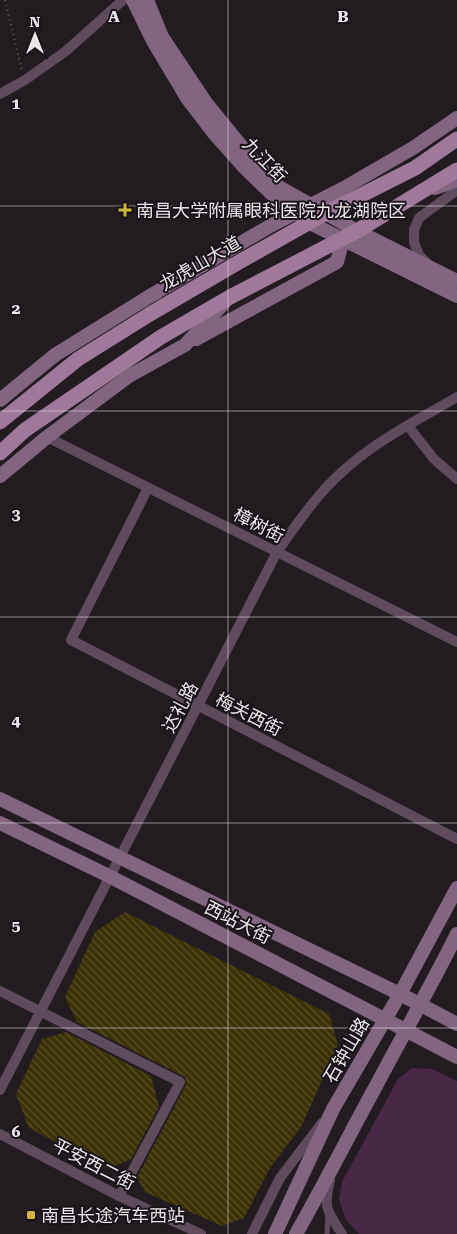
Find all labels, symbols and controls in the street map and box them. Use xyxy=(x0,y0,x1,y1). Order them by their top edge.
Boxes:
text: A xyxy=(108,7,120,26)
text: B xyxy=(337,7,349,26)
north arrow xyxy=(10,10,60,60)
text: N xyxy=(30,14,41,30)
text: 1 xyxy=(12,94,21,113)
street label: 九江街 xyxy=(239,133,291,187)
place label: 南昌大学附属眼科医院九龙湖院区 xyxy=(136,200,406,221)
marker: 南昌大学附属眼科医院九龙湖院区 xyxy=(118,203,132,217)
street label: 龙虎山大道 xyxy=(156,231,244,295)
text: 2 xyxy=(12,299,21,318)
street label: 樟树街 xyxy=(230,503,288,547)
text: 3 xyxy=(12,505,21,524)
street label: 达礼路 xyxy=(158,678,202,736)
street label: 梅关西街 xyxy=(212,688,286,740)
text: 4 xyxy=(12,711,21,730)
street label: 西站大街 xyxy=(201,896,275,948)
text: 5 xyxy=(12,916,21,935)
street label: 石钟山路 xyxy=(319,1014,373,1086)
text: 6 xyxy=(12,1122,21,1141)
street label: 平安西二街 xyxy=(49,1134,139,1194)
place label: 南昌长途汽车西站 xyxy=(41,1205,185,1226)
marker: 南昌长途汽车西站 xyxy=(25,1209,37,1221)

